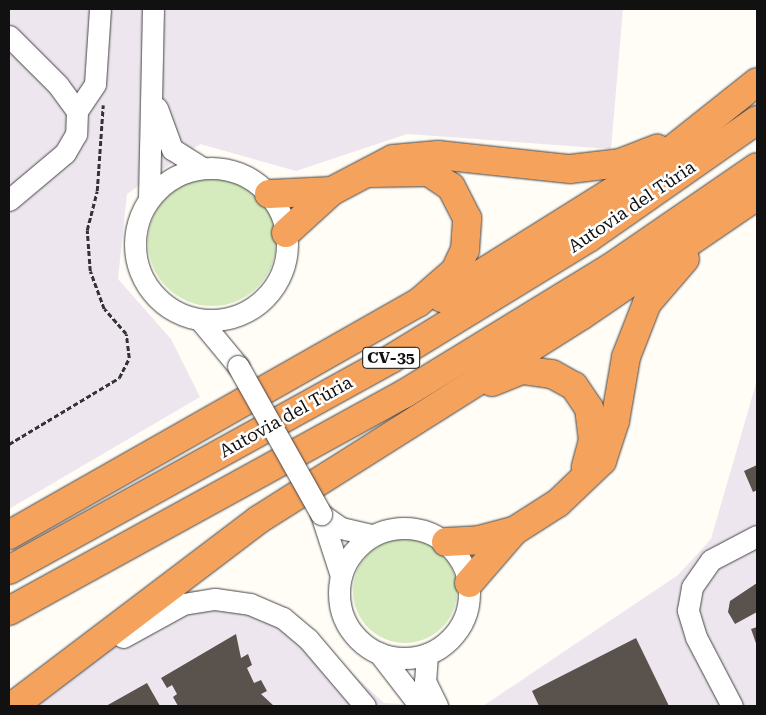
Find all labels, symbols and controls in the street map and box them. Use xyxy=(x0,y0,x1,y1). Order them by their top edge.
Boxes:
street label: Autovia del Túria xyxy=(564,156,700,258)
road number: CV-35 xyxy=(361,344,421,372)
street label: Autovia del Túria xyxy=(216,372,356,462)

